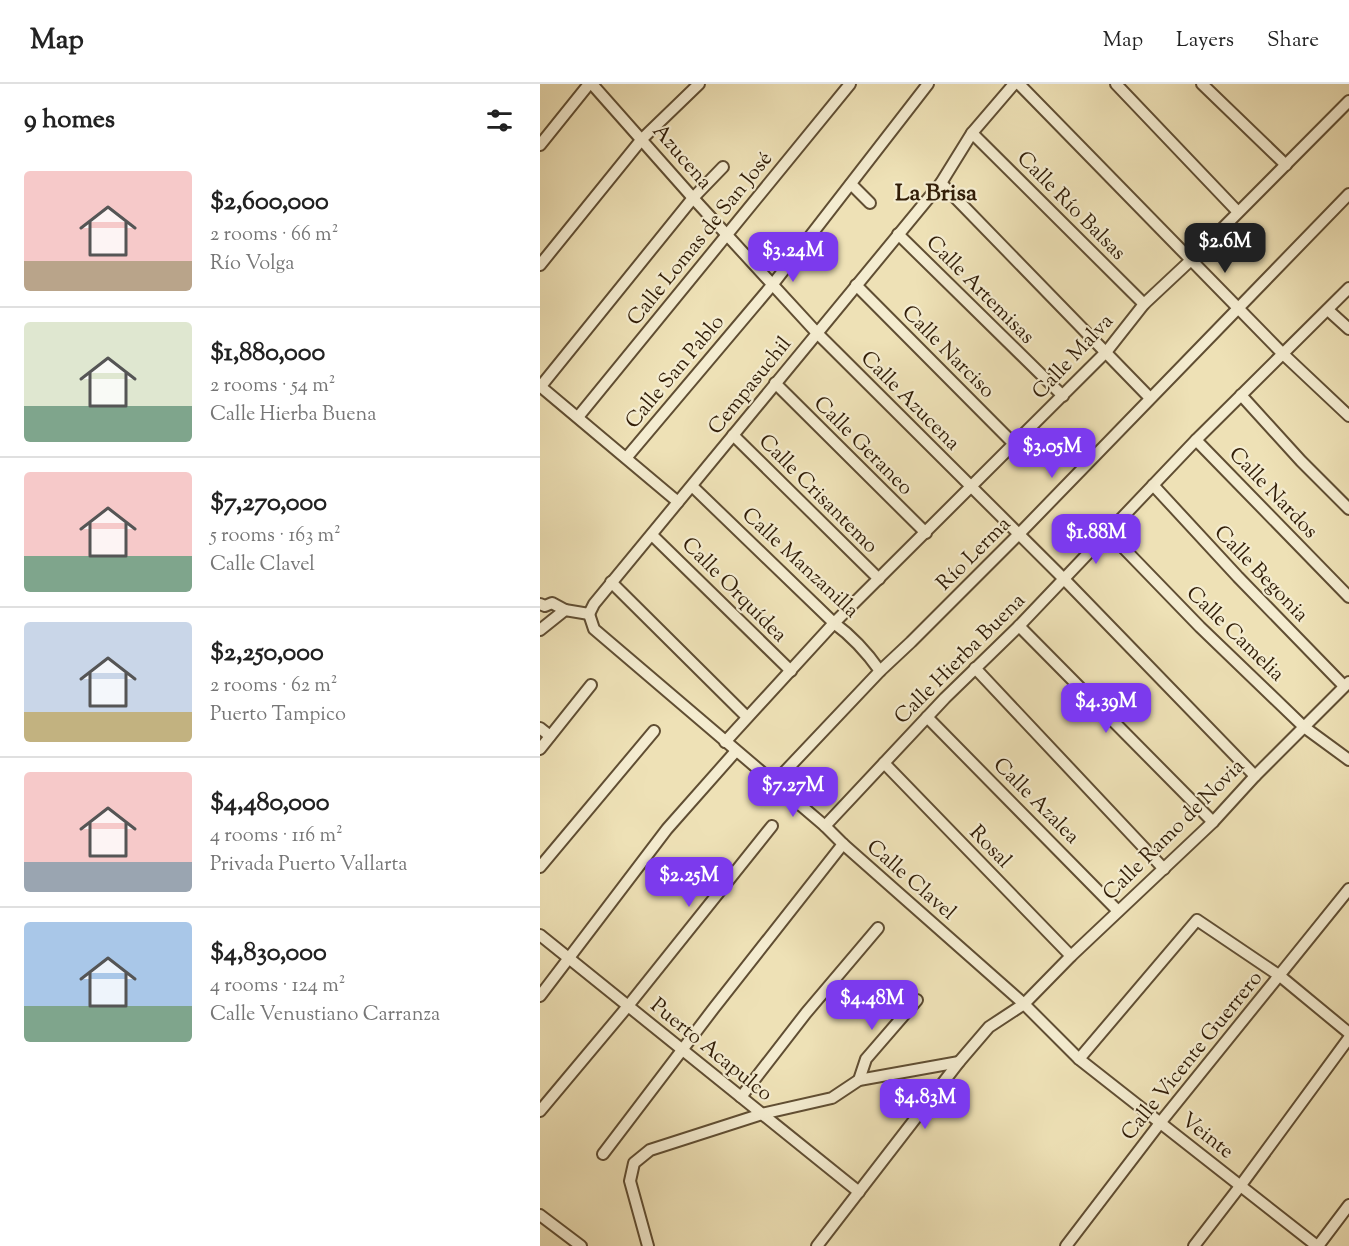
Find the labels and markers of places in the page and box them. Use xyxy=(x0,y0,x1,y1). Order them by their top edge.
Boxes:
pin: $2.6M xyxy=(1183,223,1267,274)
pin: $3.24M xyxy=(744,232,842,283)
pin: $3.05M xyxy=(1003,428,1101,479)
pin: $1.88M xyxy=(1047,514,1145,565)
pin: $4.39M xyxy=(1057,683,1155,734)
pin: $7.27M xyxy=(744,767,842,818)
pin: $2.25M xyxy=(640,857,738,908)
pin: $4.48M xyxy=(823,980,921,1031)
pin: $4.83M xyxy=(876,1079,974,1130)

